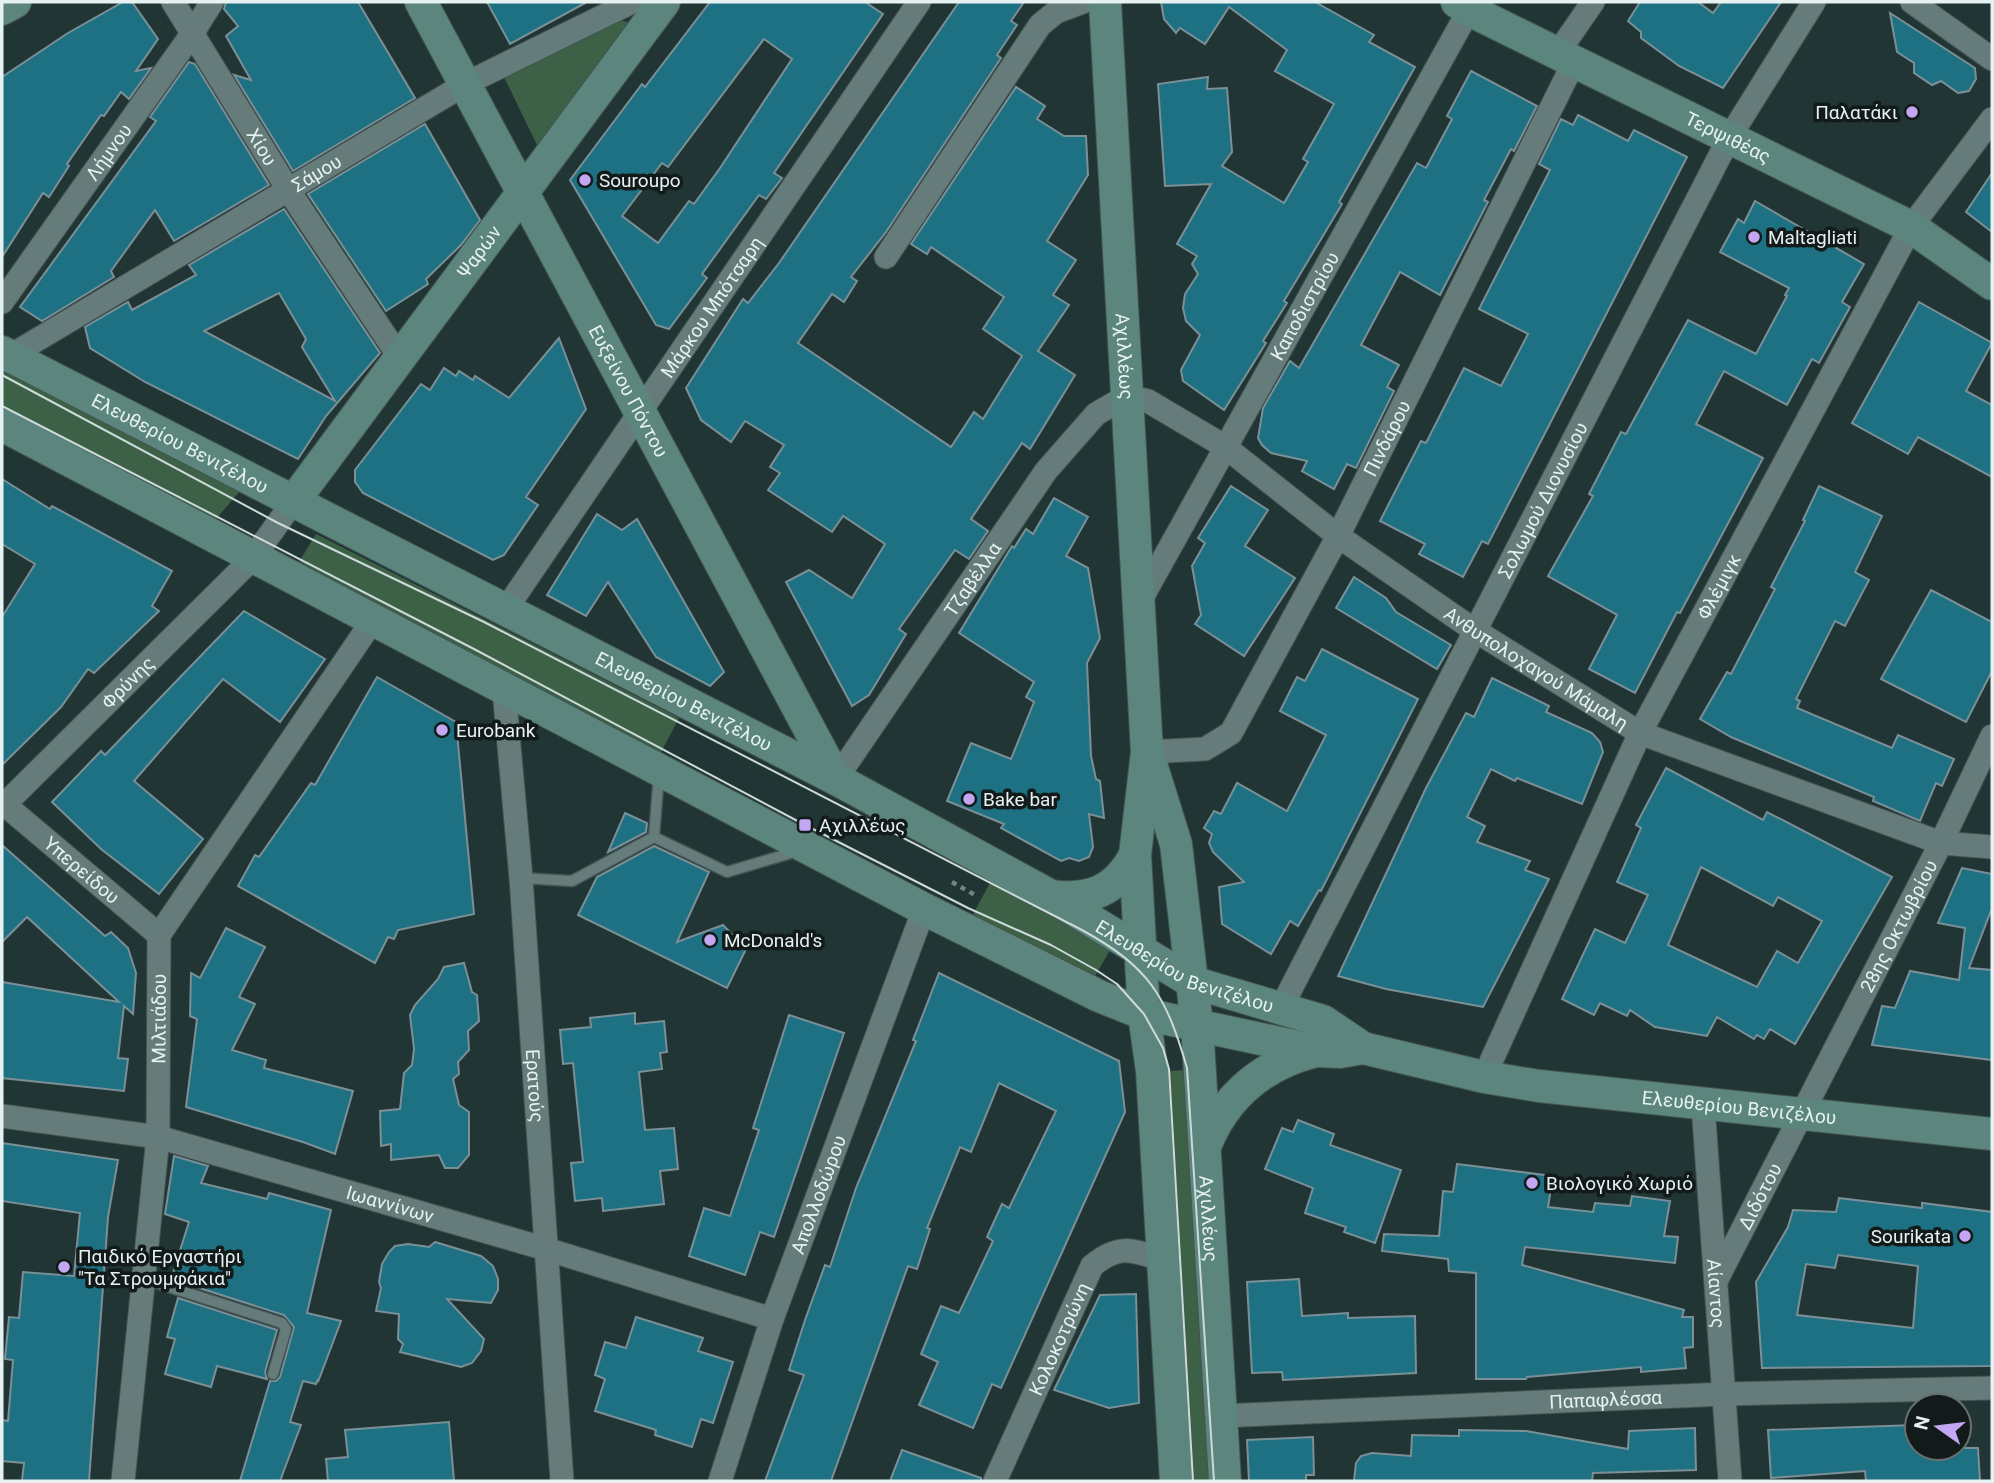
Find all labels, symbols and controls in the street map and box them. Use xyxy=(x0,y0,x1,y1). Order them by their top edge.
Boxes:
place label: Παλατάκι xyxy=(1815,101,1898,124)
marker: Παλατάκι xyxy=(1904,104,1920,120)
street label: Τερψιθέας xyxy=(1681,106,1775,168)
street label: Λήμνου xyxy=(80,119,136,185)
street label: Χίου xyxy=(242,124,282,170)
street label: Σάμου xyxy=(288,149,345,197)
place label: Souroupo xyxy=(599,169,681,192)
marker: Souroupo xyxy=(577,172,593,188)
street label: Ψαρών xyxy=(452,221,506,282)
place label: Maltagliati xyxy=(1768,226,1857,249)
marker: Maltagliati xyxy=(1746,229,1762,245)
street label: Μάρκου Μπότσαρη xyxy=(655,232,768,382)
street label: Καποδιστρίου xyxy=(1265,248,1344,364)
street label: Αχιλλέως xyxy=(1111,313,1139,400)
street label: Ευξείνου Πόντου xyxy=(584,321,673,461)
street label: Ελευθερίου Βενιζέλου xyxy=(88,388,272,498)
street label: Πινδάρου xyxy=(1358,396,1415,480)
street label: Σολωμού Διονυσίου xyxy=(1493,418,1592,582)
street label: Τζαβέλλα xyxy=(939,537,1006,621)
street label: Φλέμιγκ xyxy=(1692,549,1746,623)
street label: Ανθυπολοχαγού Μάμαλη xyxy=(1440,602,1633,734)
street label: Ελευθερίου Βενιζέλου xyxy=(592,646,776,756)
street label: Φρύνης xyxy=(96,651,159,713)
place label: Eurobank xyxy=(456,719,536,742)
marker: Eurobank xyxy=(434,722,450,738)
place label: Bake bar xyxy=(983,788,1057,811)
marker: Bake bar xyxy=(961,791,977,807)
place label: Αχιλλέως xyxy=(819,814,906,837)
marker: Αχιλλέως xyxy=(797,817,813,833)
street label: Υπερείδου xyxy=(39,831,124,908)
street label: 28ης Οκτωβρίου xyxy=(1855,856,1942,996)
street label: Ελευθερίου Βενιζέλου xyxy=(1092,915,1277,1017)
place label: McDonald's xyxy=(724,929,822,952)
marker: McDonald's xyxy=(702,932,718,948)
street label: Μιλτιάδου xyxy=(147,974,170,1064)
street label: Ερατούς xyxy=(521,1048,549,1123)
street label: Ελευθερίου Βενιζέλου xyxy=(1641,1085,1838,1129)
street label: Απολλοδώρου xyxy=(786,1132,851,1257)
street label: Διδότου xyxy=(1733,1159,1786,1234)
place label: Βιολογικό Χωριό xyxy=(1546,1172,1693,1195)
street label: Αχιλλέως xyxy=(1195,1175,1223,1263)
marker: Βιολογικό Χωριό xyxy=(1524,1175,1540,1191)
street label: Ιωαννίνων xyxy=(344,1180,437,1228)
place label: Sourikata xyxy=(1871,1225,1951,1248)
marker: Sourikata xyxy=(1957,1228,1973,1244)
place label: Παιδικό Εργαστήρι "Τα Στρουμφάκια" xyxy=(78,1245,242,1290)
street label: Αίαντος xyxy=(1703,1258,1730,1329)
marker: Παιδικό Εργαστήρι "Τα Στρουμφάκια" xyxy=(56,1259,72,1275)
street label: Κολοκοτρώνη xyxy=(1024,1279,1095,1399)
street label: Παπαφλέσσα xyxy=(1549,1385,1663,1413)
north arrow xyxy=(1903,1392,1973,1462)
text: N xyxy=(1909,1414,1935,1432)

